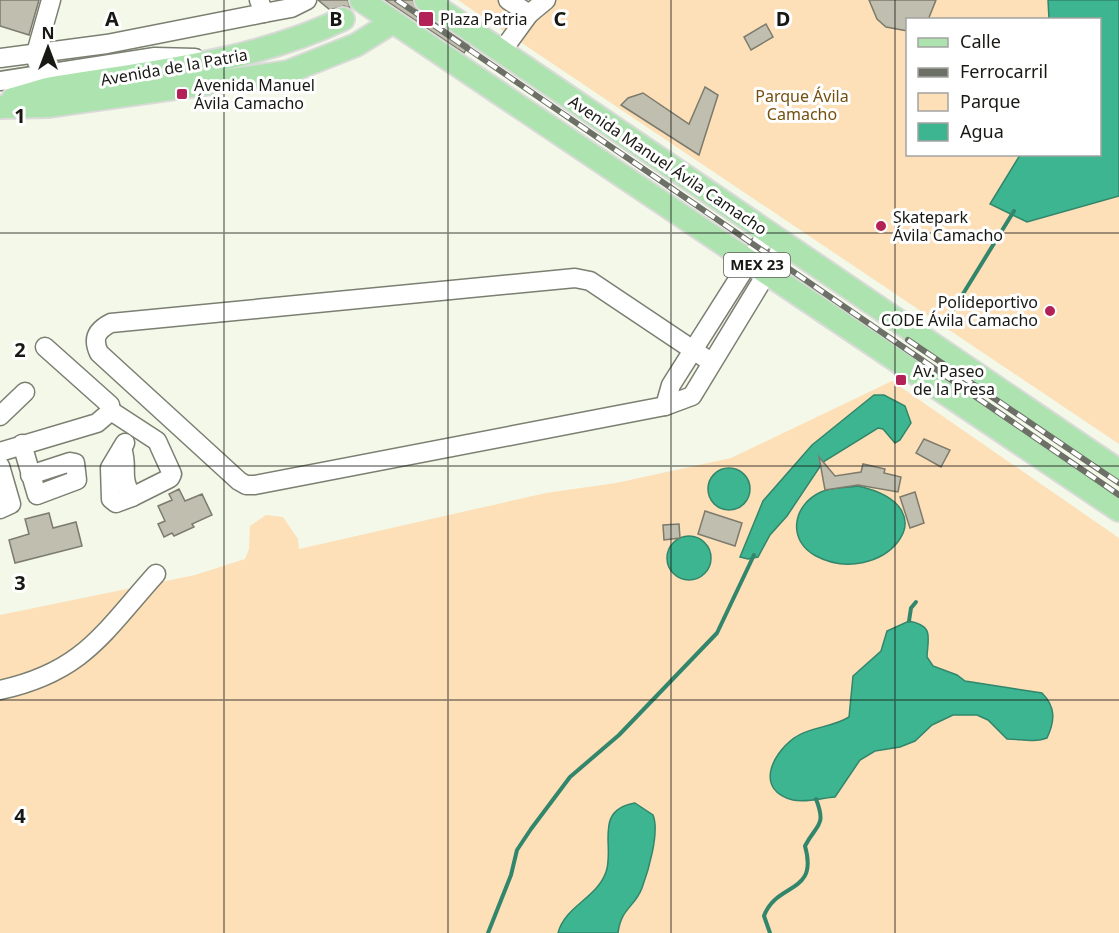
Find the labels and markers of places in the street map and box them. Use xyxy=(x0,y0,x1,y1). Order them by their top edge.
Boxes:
place label: Plaza Patria xyxy=(440,8,528,30)
marker: Plaza Patria xyxy=(417,10,435,28)
place label: Avenida Manuel Ávila Camacho xyxy=(194,74,315,114)
marker: Avenida Manuel Ávila Camacho xyxy=(175,87,189,101)
place label: Skatepark Ávila Camacho xyxy=(893,206,1003,246)
marker: Skatepark Ávila Camacho xyxy=(874,219,888,233)
place label: Polideportivo CODE Ávila Camacho xyxy=(881,291,1038,331)
marker: Polideportivo CODE Ávila Camacho xyxy=(1043,304,1057,318)
place label: Av. Paseo de la Presa xyxy=(913,360,995,400)
marker: Av. Paseo de la Presa xyxy=(894,373,908,387)

